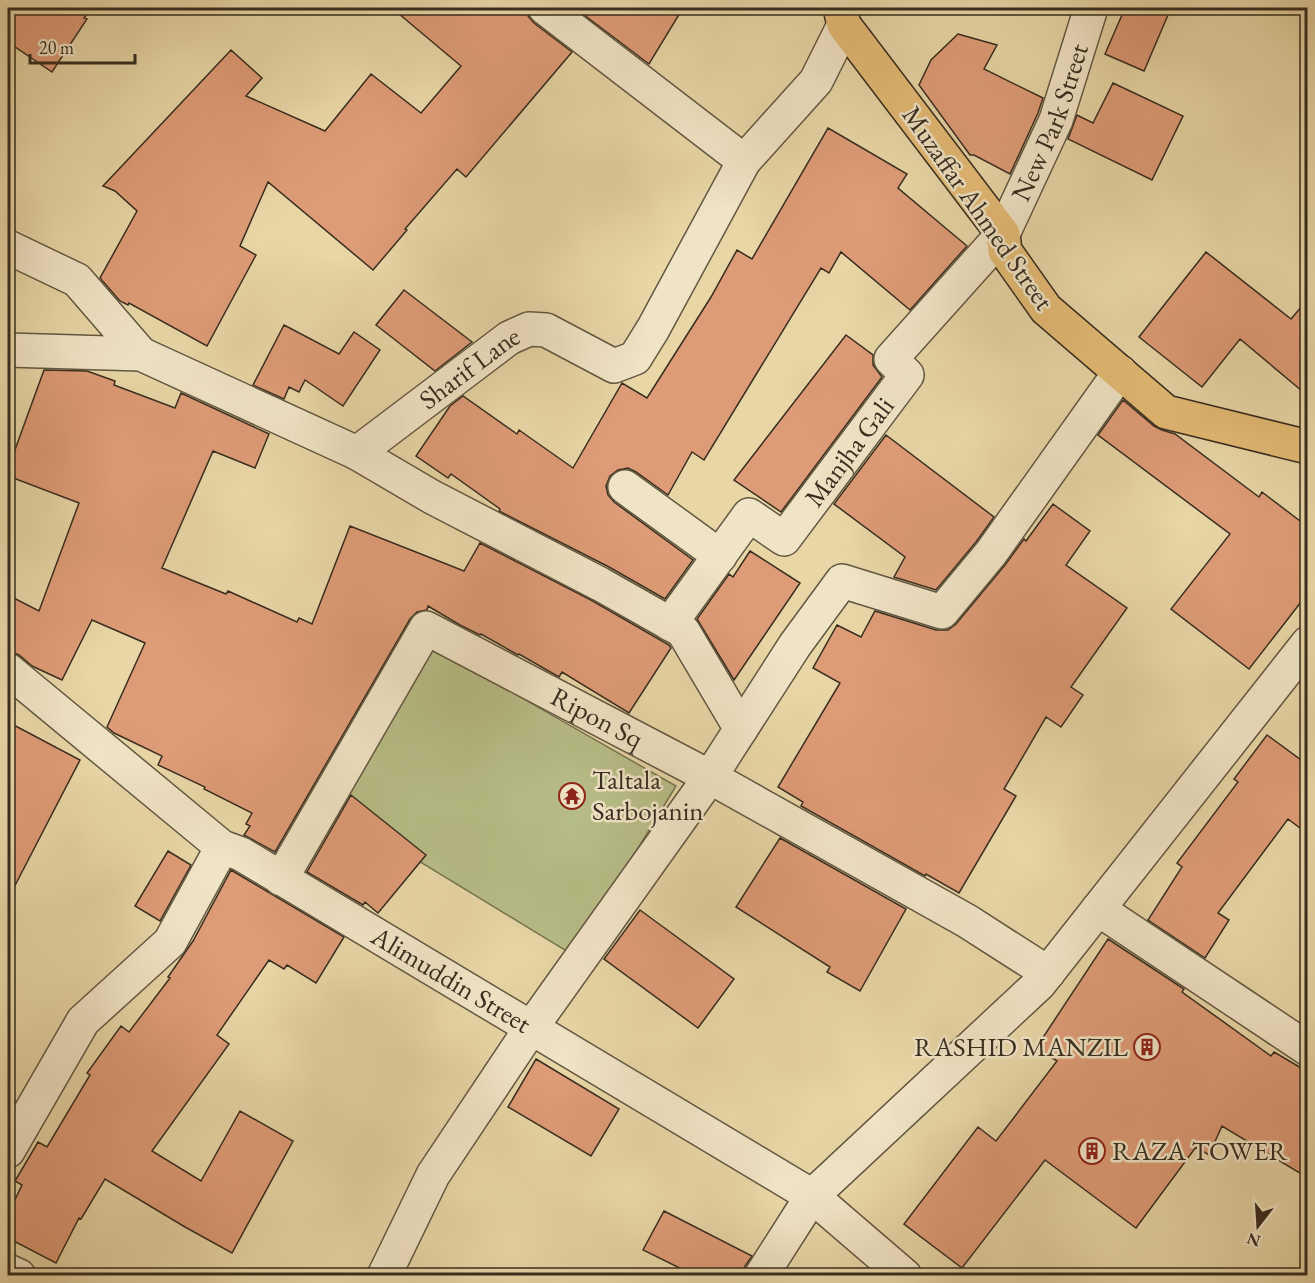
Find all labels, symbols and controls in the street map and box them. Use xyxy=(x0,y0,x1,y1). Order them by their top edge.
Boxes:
scale bar xyxy=(30,27,135,65)
text: 20 m xyxy=(39,36,74,59)
street label: New Park Street xyxy=(1003,39,1096,207)
street label: Muzaffar Ahmed Street xyxy=(895,99,1062,317)
street label: Sharif Lane xyxy=(412,318,525,417)
street label: Manjha Gali xyxy=(796,389,902,513)
street label: Ripon Sq xyxy=(545,679,650,756)
place label: Taltala Sarbojanin xyxy=(592,762,704,828)
temple icon: Taltala Sarbojanin xyxy=(557,781,587,811)
street label: Alimuddin Street xyxy=(364,918,538,1041)
place label: RASHID MANZIL xyxy=(914,1029,1128,1064)
building icon: RASHID MANZIL xyxy=(1132,1032,1162,1062)
place label: RAZA TOWER xyxy=(1112,1133,1289,1168)
building icon: RAZA TOWER xyxy=(1077,1136,1107,1166)
north arrow xyxy=(1228,1196,1288,1256)
text: N xyxy=(1244,1228,1263,1252)

